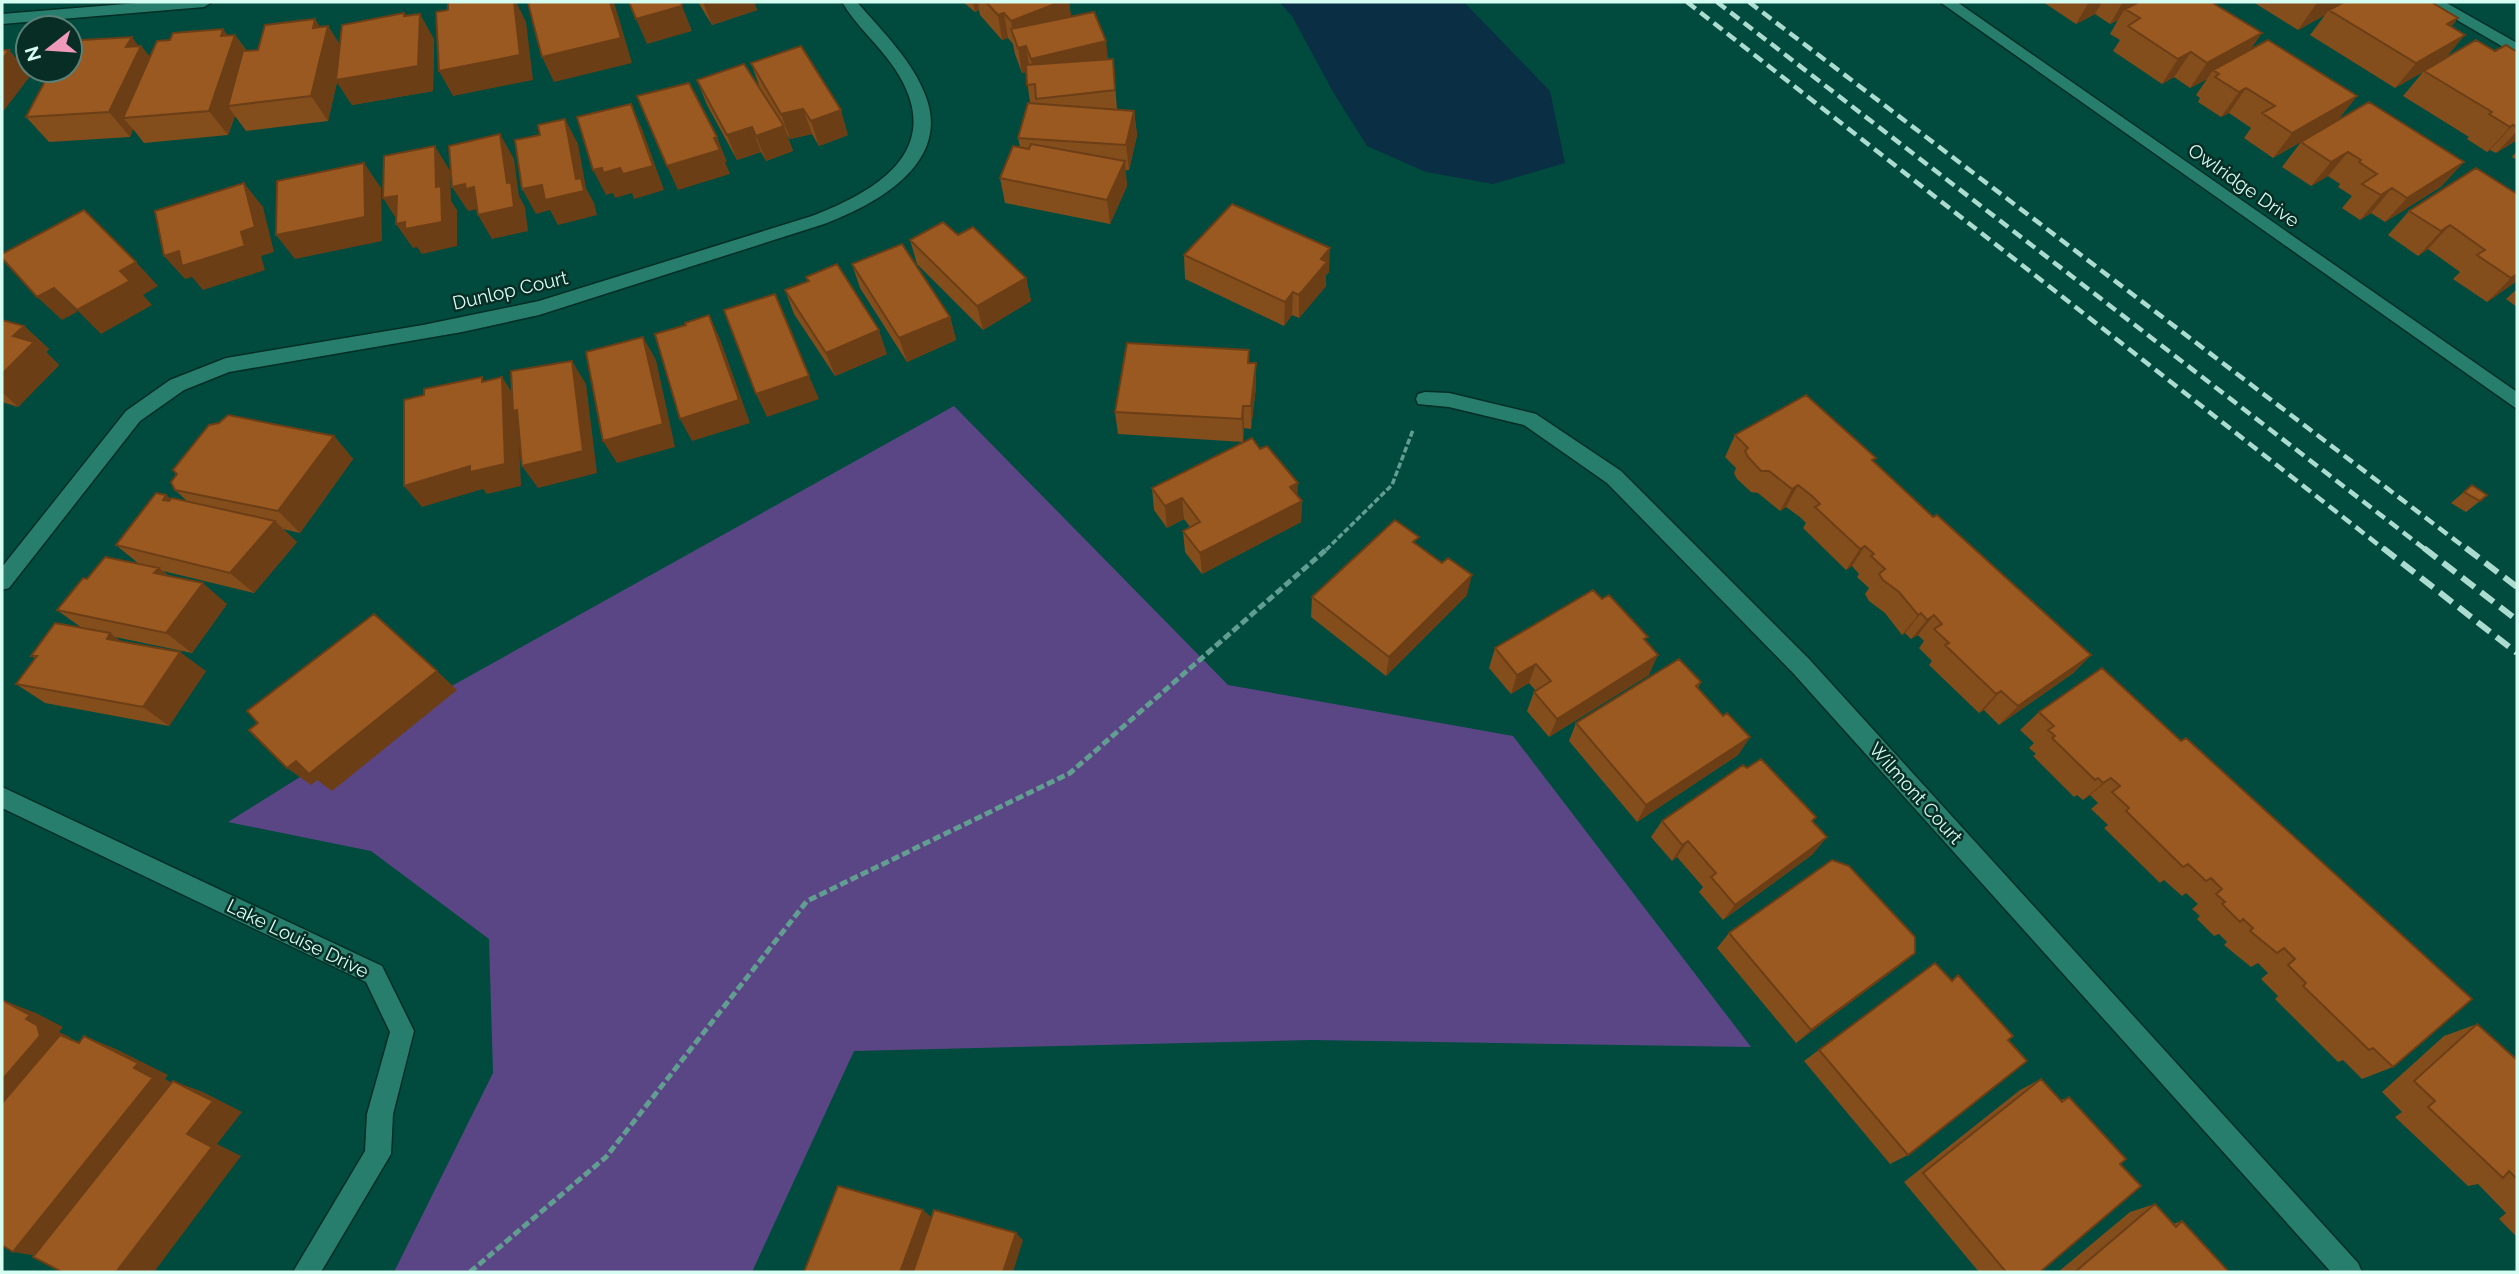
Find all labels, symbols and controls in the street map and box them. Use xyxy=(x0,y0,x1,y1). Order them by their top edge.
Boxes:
north arrow xyxy=(14,14,84,84)
text: N xyxy=(20,44,45,64)
street label: Owlridge Drive xyxy=(2184,139,2304,231)
street label: Dunlop Court xyxy=(450,266,570,314)
street label: Wilmont Court xyxy=(1865,738,1968,849)
street label: Lake Louise Drive xyxy=(223,894,373,982)

